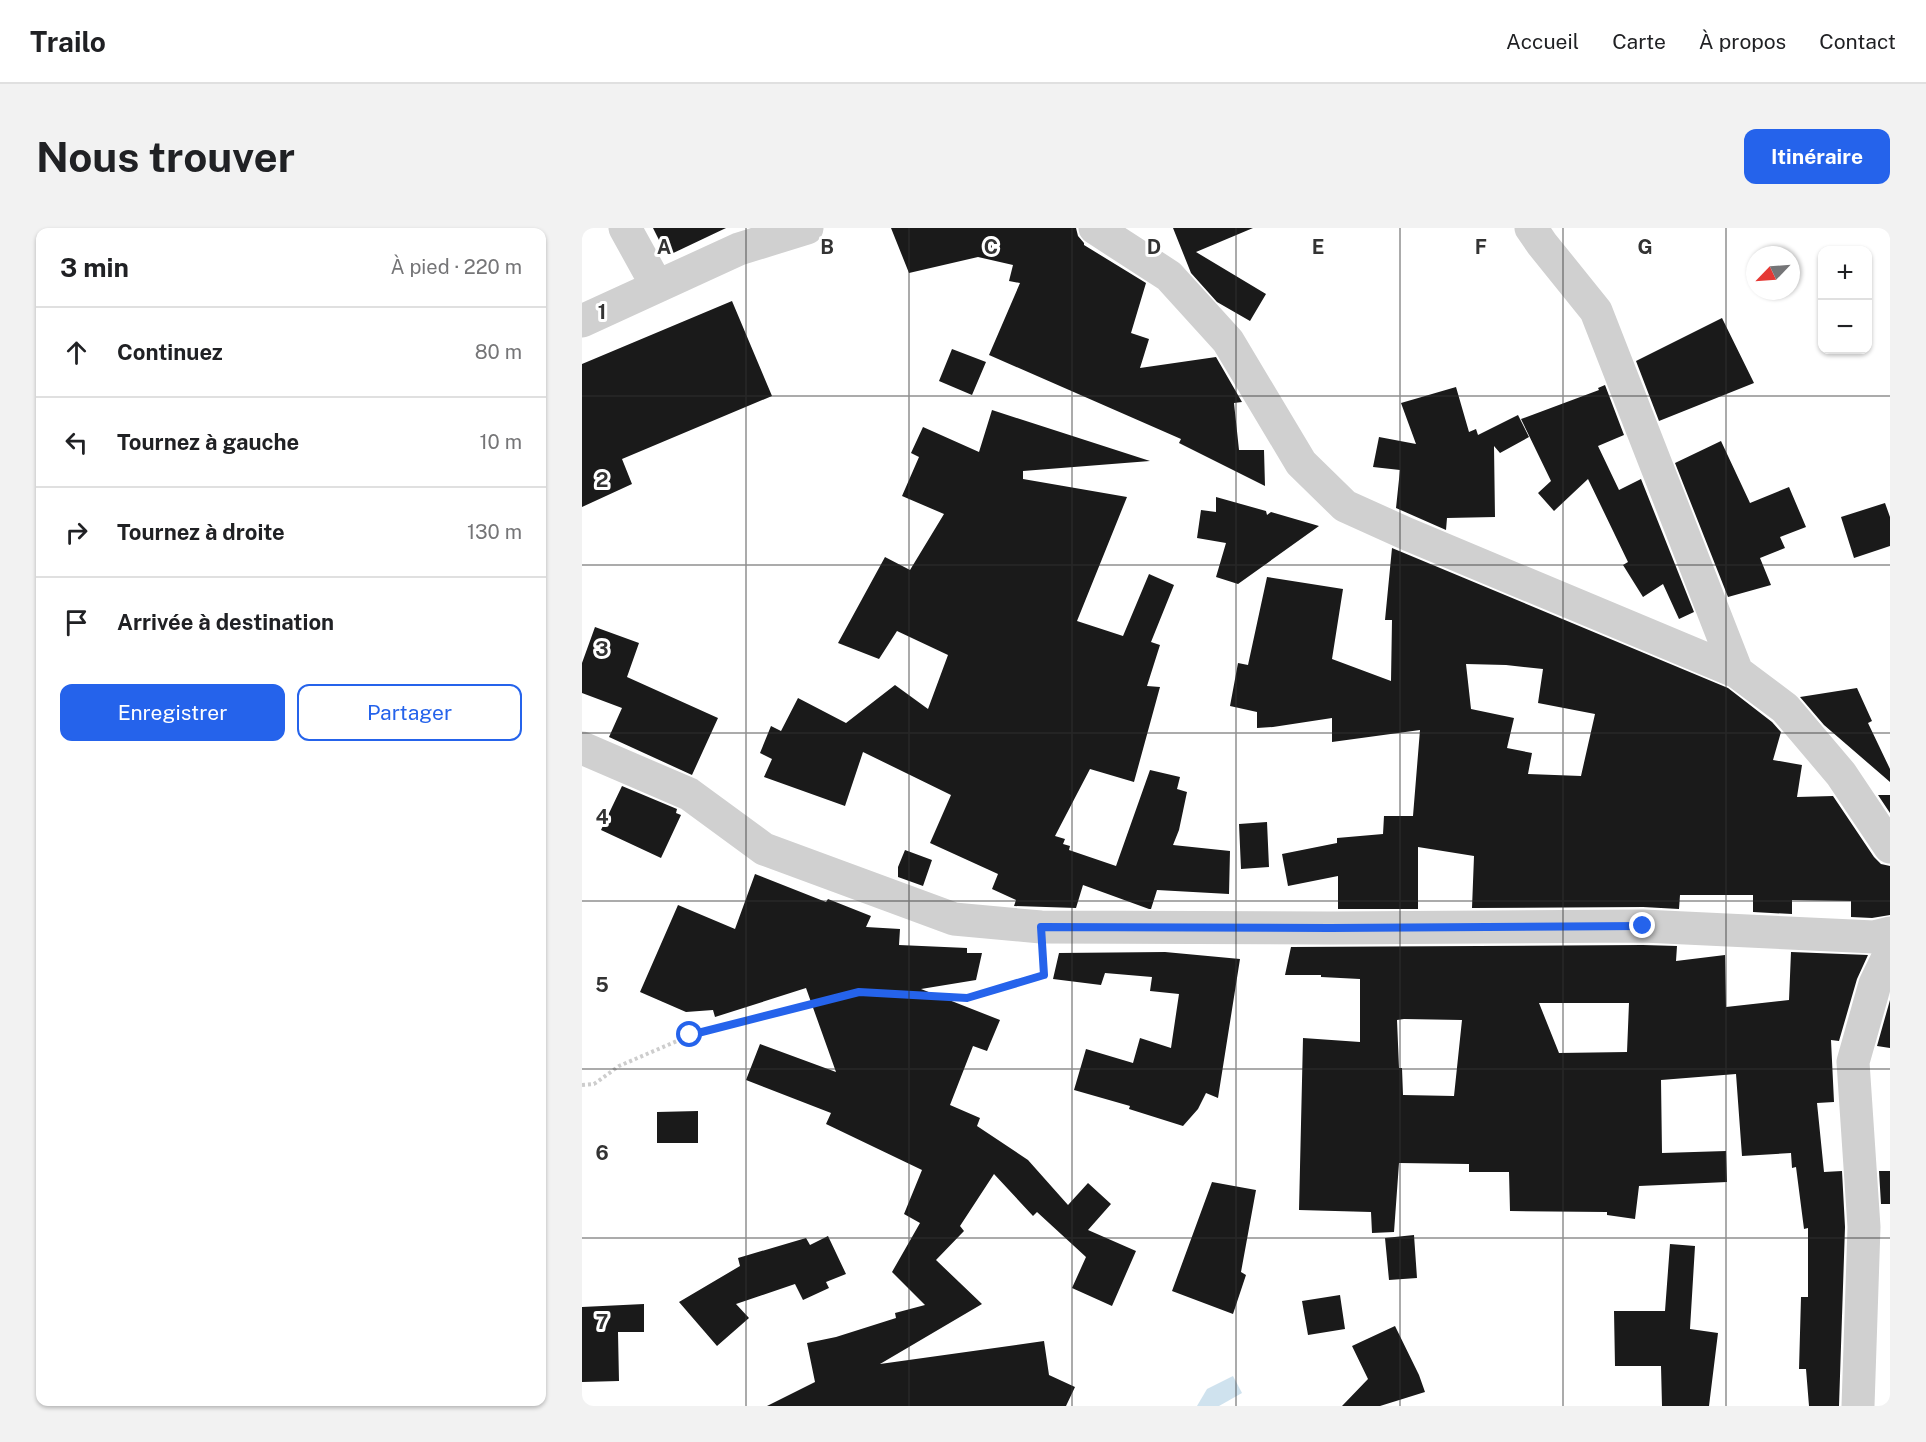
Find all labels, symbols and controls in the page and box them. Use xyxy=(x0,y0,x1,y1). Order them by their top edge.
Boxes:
text: Trailo xyxy=(30,25,106,58)
text: Accueil xyxy=(1506,29,1579,54)
text: Carte xyxy=(1612,29,1666,54)
text: À propos xyxy=(1699,29,1786,54)
text: Contact xyxy=(1819,29,1896,54)
button: Itinéraire xyxy=(1744,129,1890,184)
text: Nous trouver xyxy=(36,132,295,181)
text: A xyxy=(657,235,671,259)
text: B xyxy=(820,235,834,259)
text: C xyxy=(984,235,998,259)
text: D xyxy=(1147,235,1161,259)
text: E xyxy=(1312,235,1324,259)
text: F xyxy=(1475,235,1487,259)
text: G xyxy=(1637,235,1653,259)
north arrow xyxy=(1746,246,1800,300)
map controls xyxy=(1818,246,1872,354)
button: + xyxy=(1818,246,1872,300)
text: 3 min xyxy=(60,252,129,283)
text: À pied · 220 m xyxy=(390,255,522,279)
text: 1 xyxy=(598,300,606,324)
button: − xyxy=(1818,300,1872,354)
icon: ahead xyxy=(60,336,93,369)
text: Continuez xyxy=(117,339,223,365)
text: 80 m xyxy=(475,340,522,364)
icon: left xyxy=(60,426,93,459)
text: Tournez à gauche xyxy=(117,429,299,455)
text: 10 m xyxy=(479,430,522,454)
text: 2 xyxy=(596,468,608,492)
icon: right xyxy=(60,516,93,549)
text: Tournez à droite xyxy=(117,519,285,545)
text: 130 m xyxy=(467,520,522,544)
icon: arrive xyxy=(60,606,93,639)
text: Arrivée à destination xyxy=(117,609,334,635)
text: 3 xyxy=(595,637,609,661)
button: Enregistrer xyxy=(60,684,285,741)
button: Partager xyxy=(297,684,522,741)
text: 4 xyxy=(595,805,609,829)
route end xyxy=(1629,912,1655,938)
text: 5 xyxy=(595,973,609,997)
route start xyxy=(676,1021,702,1047)
text: 6 xyxy=(595,1141,609,1165)
text: 7 xyxy=(596,1310,608,1334)

